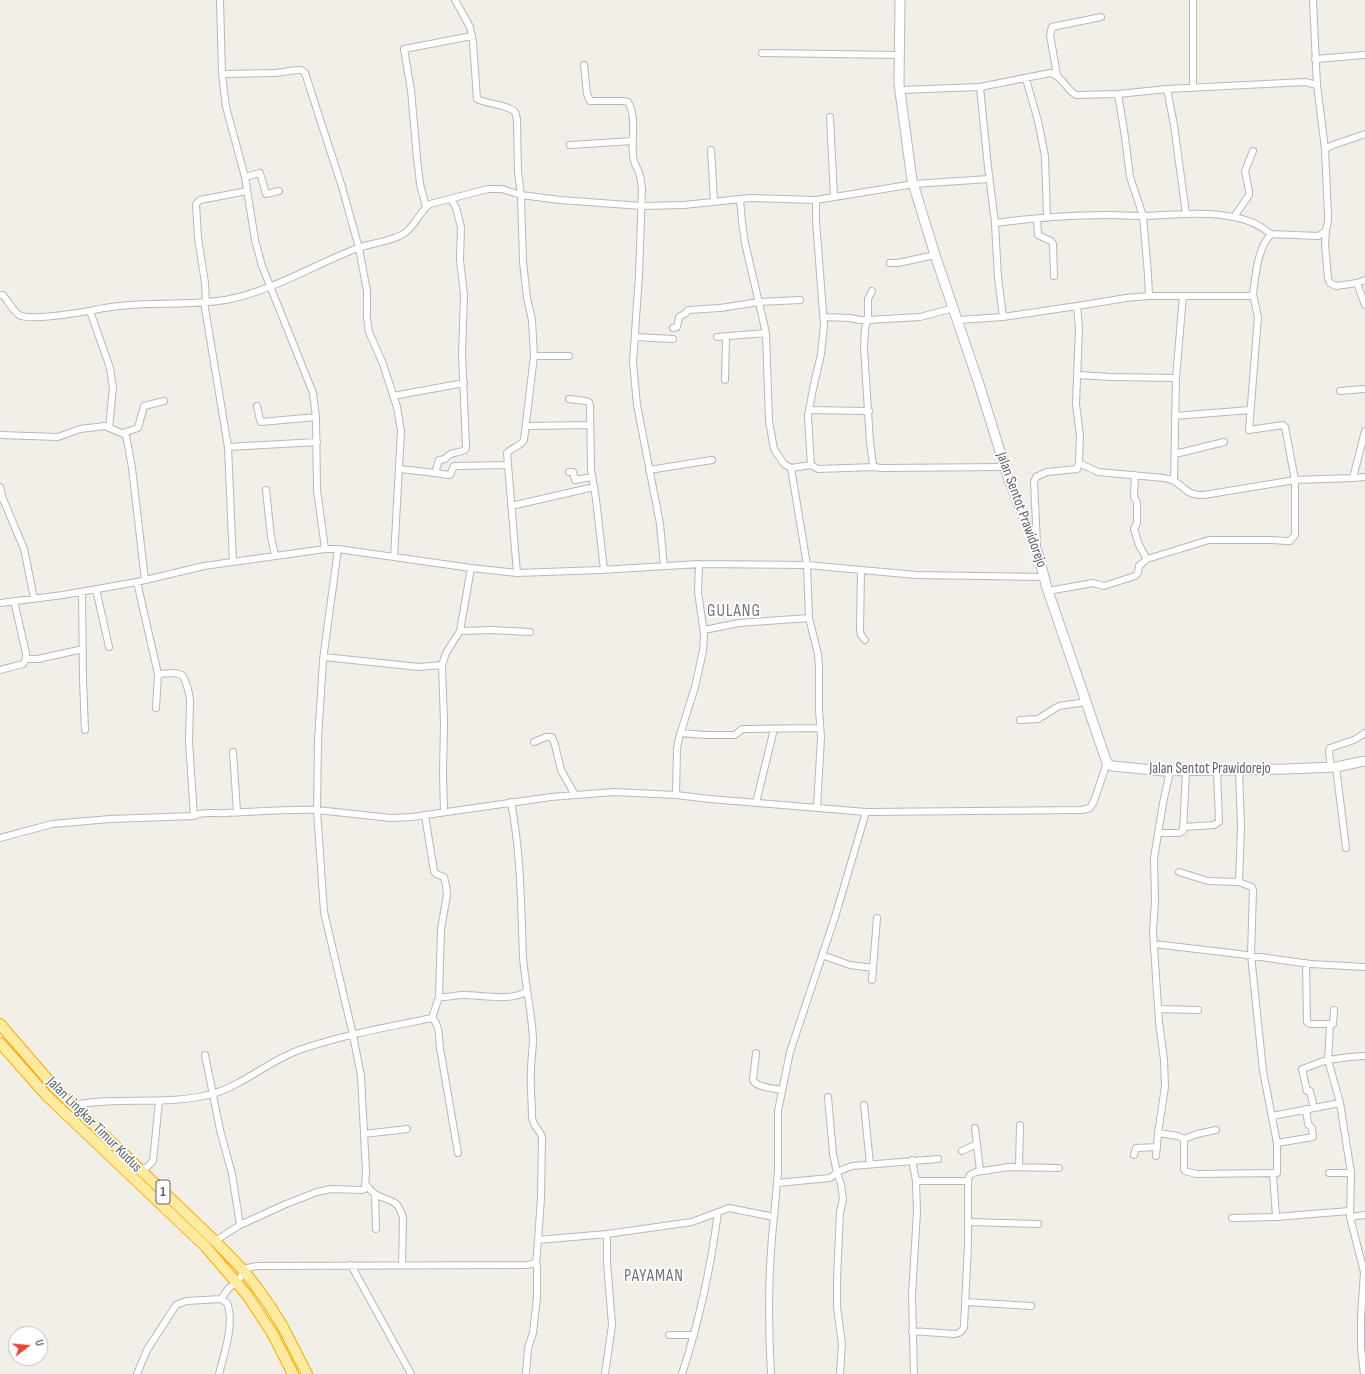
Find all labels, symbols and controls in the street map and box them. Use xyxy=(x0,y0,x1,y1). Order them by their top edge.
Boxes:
street label: Jalan Sentot Prawidorejo xyxy=(992,450,1050,570)
district label: GULANG xyxy=(707,602,761,622)
street label: Jalan Sentot Prawidorejo xyxy=(1149,760,1271,778)
street label: Jalan Lingkar Timur Kudus xyxy=(43,1074,145,1176)
road number: 1 xyxy=(156,1180,170,1204)
district label: PAYAMAN xyxy=(624,1267,684,1287)
north arrow xyxy=(8,1326,48,1366)
text: U xyxy=(32,1338,46,1347)

